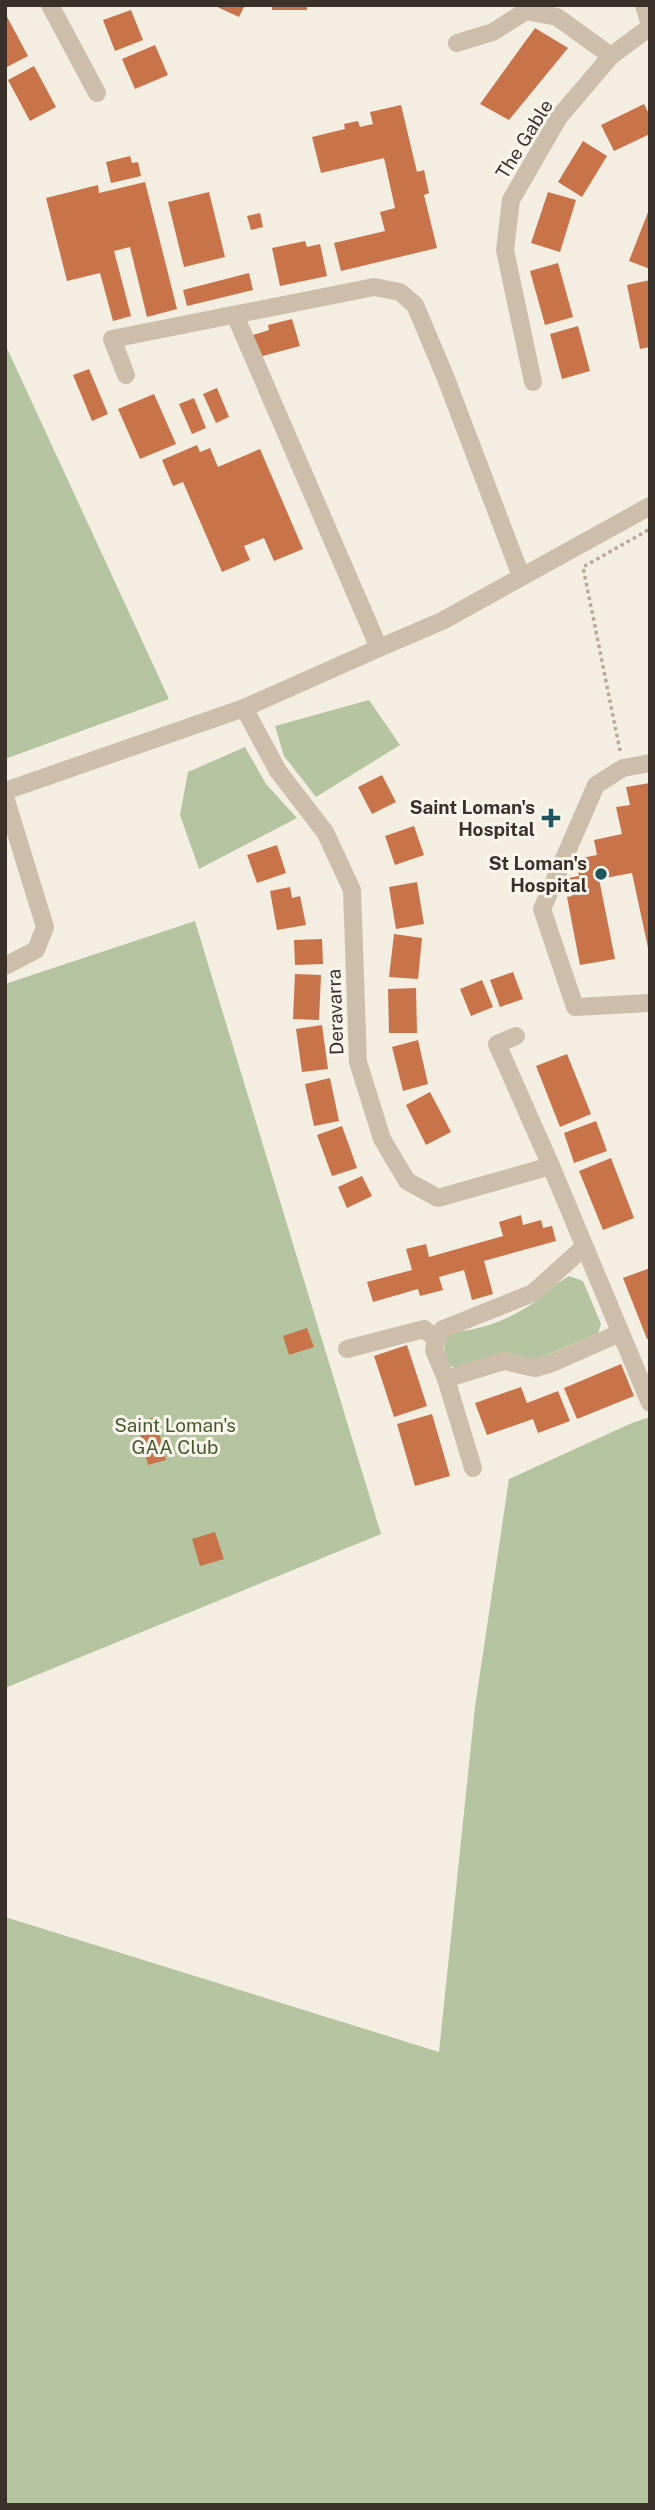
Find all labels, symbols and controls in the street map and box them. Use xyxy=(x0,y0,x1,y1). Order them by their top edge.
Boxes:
street label: The Gable xyxy=(491,95,557,183)
place label: Saint Loman's Hospital xyxy=(409,796,535,840)
marker: Saint Loman's Hospital xyxy=(541,808,561,828)
place label: St Loman's Hospital xyxy=(488,852,587,896)
marker: St Loman's Hospital xyxy=(593,866,609,882)
street label: Deravarra xyxy=(323,969,347,1055)
park label: Saint Loman's GAA Club xyxy=(114,1414,236,1458)

